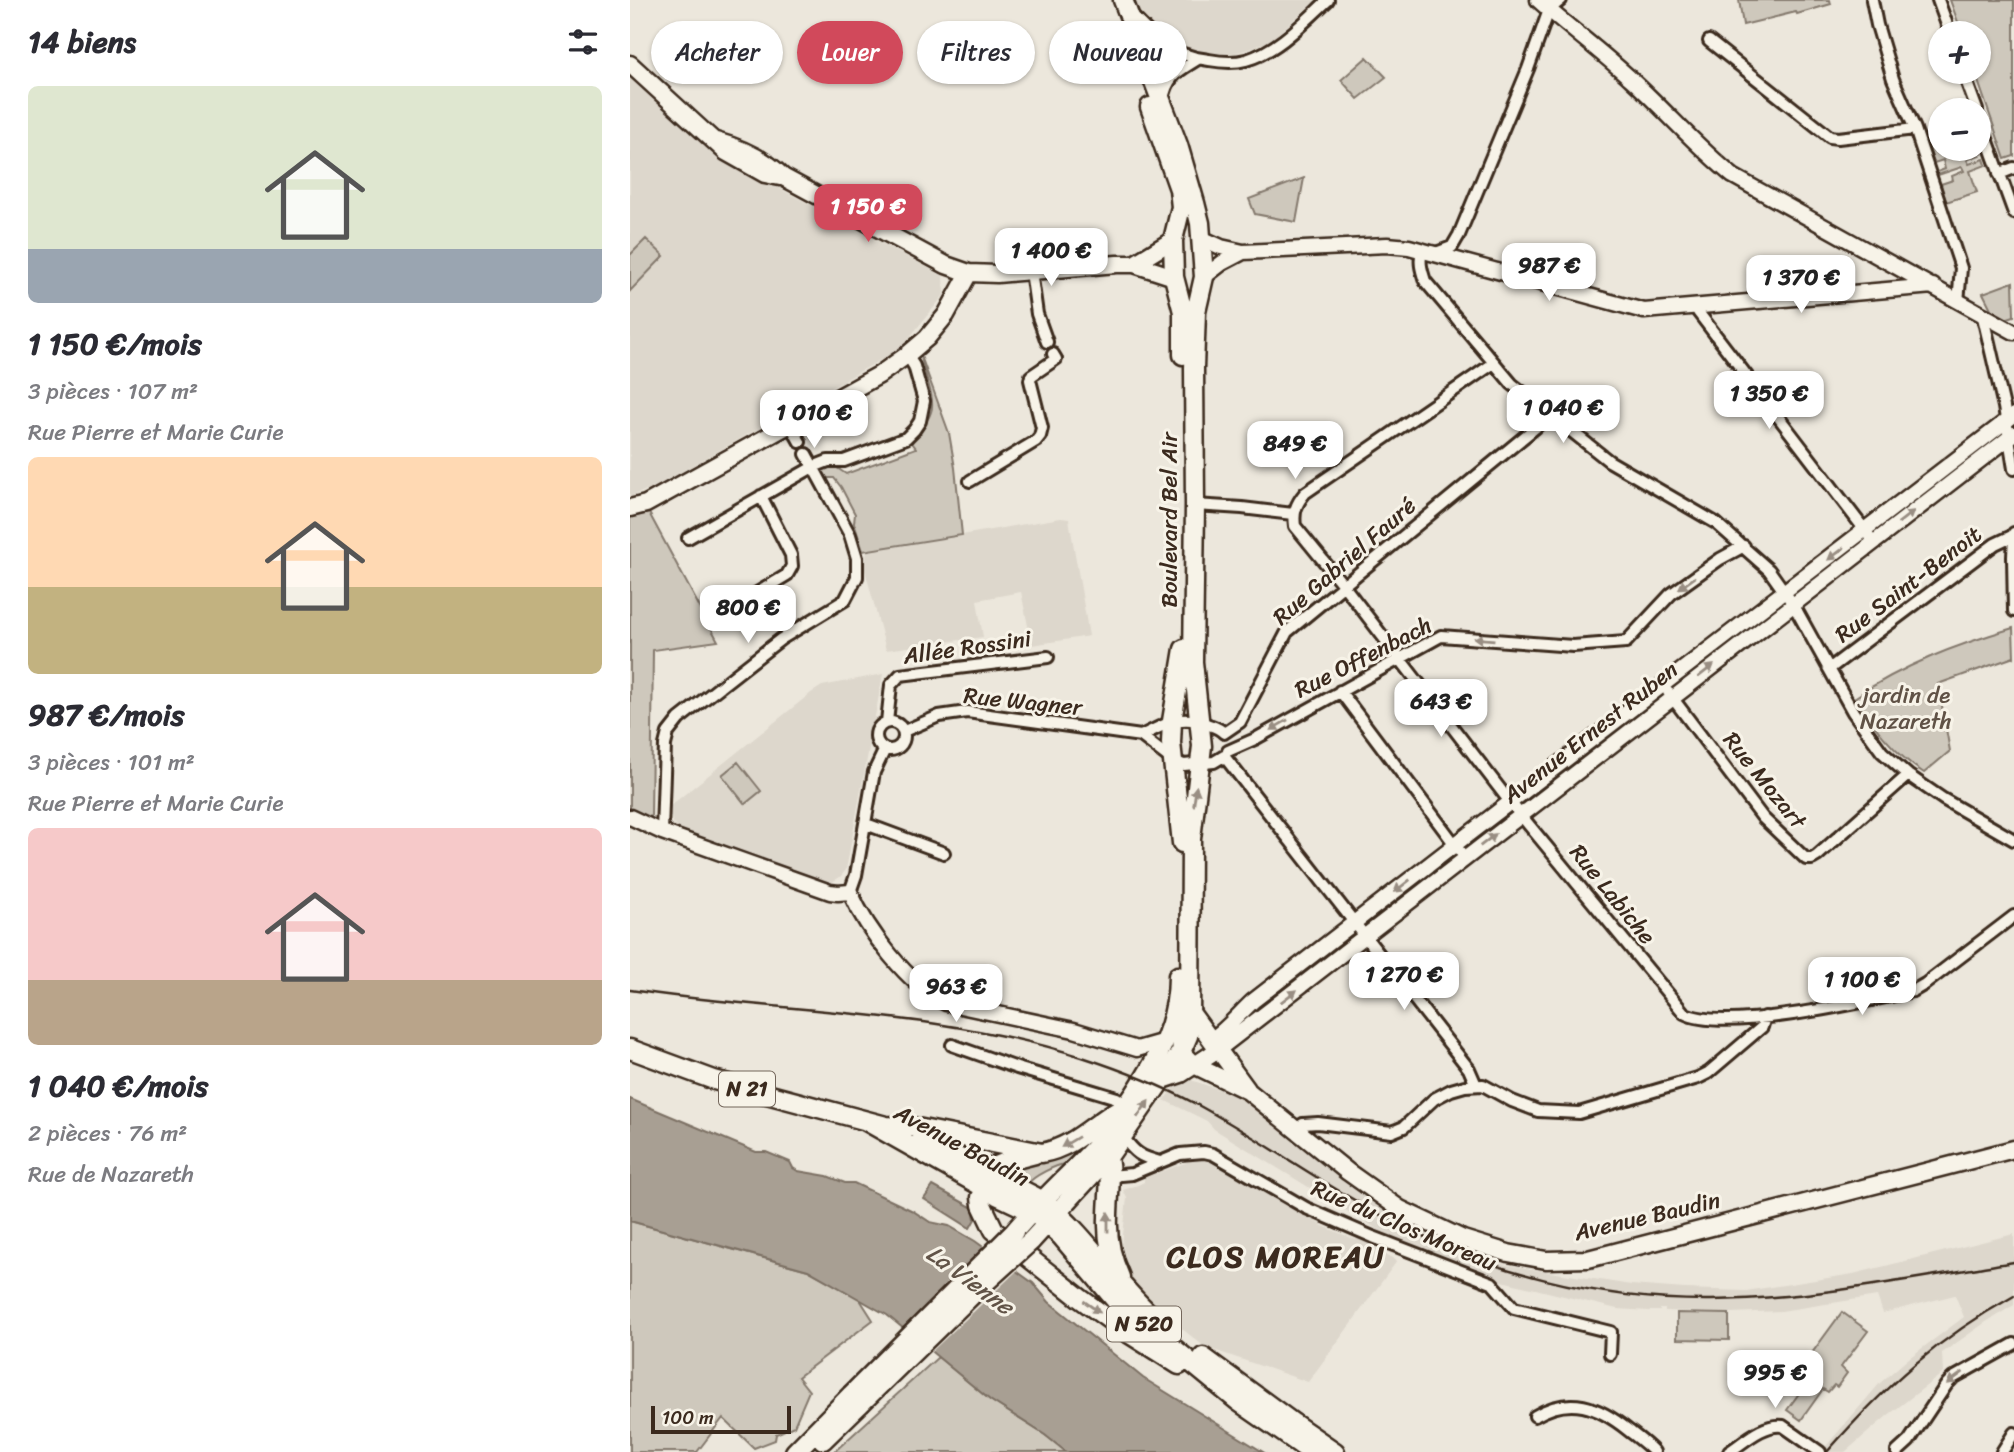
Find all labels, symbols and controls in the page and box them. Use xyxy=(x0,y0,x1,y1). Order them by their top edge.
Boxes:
text: 14 biens xyxy=(28,15,136,69)
chip: Acheter xyxy=(651,21,783,84)
chip: Louer xyxy=(797,21,903,84)
chip: Filtres xyxy=(917,21,1035,84)
chip: Nouveau xyxy=(1049,21,1187,84)
map controls xyxy=(1928,21,1991,161)
button: + xyxy=(1928,21,1991,84)
icon: filters xyxy=(564,23,602,61)
button: − xyxy=(1928,98,1991,161)
icon: home xyxy=(252,132,378,258)
pin: 1 150 € xyxy=(803,184,933,244)
text: 1 150 € xyxy=(830,186,906,227)
pin: 1 400 € xyxy=(986,229,1116,288)
text: 1 400 € xyxy=(1011,230,1091,271)
pin: 987 € xyxy=(1500,244,1598,303)
text: 987 € xyxy=(1518,245,1580,286)
pin: 1 370 € xyxy=(1736,256,1866,315)
text: 1 370 € xyxy=(1762,257,1840,298)
text: 1 150 €/mois xyxy=(28,317,202,371)
text: 3 pièces · 107 m² xyxy=(28,371,198,412)
pin: 1 350 € xyxy=(1704,372,1834,431)
text: 1 350 € xyxy=(1730,373,1808,414)
pin: 1 040 € xyxy=(1498,386,1628,445)
text: 1 040 € xyxy=(1523,387,1603,428)
pin: 1 010 € xyxy=(749,391,879,450)
text: 1 010 € xyxy=(776,392,852,433)
text: Rue Pierre et Marie Curie xyxy=(28,412,283,453)
pin: 849 € xyxy=(1246,421,1344,481)
text: 849 € xyxy=(1263,423,1327,464)
street label: Boulevard Bel Air xyxy=(1149,431,1190,608)
street label: Rue Gabriel Fauré xyxy=(1263,487,1426,636)
icon: home xyxy=(252,503,378,629)
one-way arrow xyxy=(1897,511,1915,525)
street label: Rue Saint-Benoit xyxy=(1826,515,1991,654)
one-way arrow xyxy=(1827,546,1845,561)
one-way arrow xyxy=(1678,576,1696,590)
pin: 800 € xyxy=(699,586,797,645)
text: 800 € xyxy=(716,587,780,628)
street label: Rue Offenbach xyxy=(1287,605,1439,710)
street label: Allée Rossini xyxy=(900,618,1034,677)
one-way arrow xyxy=(1472,633,1494,644)
street label: Avenue Ernest Ruben xyxy=(1493,650,1687,815)
one-way arrow xyxy=(1697,663,1715,678)
street label: Rue Wagner xyxy=(962,675,1086,728)
park label: jardin de Nazareth xyxy=(1857,675,1952,742)
pin: 643 € xyxy=(1392,680,1490,739)
text: 643 € xyxy=(1410,681,1472,722)
text: 987 €/mois xyxy=(28,688,185,742)
one-way arrow xyxy=(1270,719,1289,731)
street label: Rue Mozart xyxy=(1712,722,1818,840)
text: 3 pièces · 101 m² xyxy=(28,742,195,783)
text: Rue Pierre et Marie Curie xyxy=(28,783,283,824)
one-way arrow xyxy=(1190,785,1201,807)
one-way arrow xyxy=(1478,833,1496,848)
street label: Rue Labiche xyxy=(1559,835,1667,954)
icon: home xyxy=(252,874,378,1000)
one-way arrow xyxy=(1394,878,1412,893)
pin: 1 270 € xyxy=(1339,953,1469,1012)
text: 1 270 € xyxy=(1365,954,1443,995)
pin: 1 100 € xyxy=(1797,958,1927,1017)
text: 1 100 € xyxy=(1824,959,1900,1000)
pin: 963 € xyxy=(907,964,1005,1024)
text: 963 € xyxy=(925,966,987,1007)
one-way arrow xyxy=(1280,988,1298,1003)
text: 1 040 €/mois xyxy=(28,1059,208,1113)
road number: N 21 xyxy=(719,1072,775,1106)
street label: Avenue Baudin xyxy=(886,1092,1037,1198)
one-way arrow xyxy=(1136,1100,1150,1118)
text: 2 pièces · 76 m² xyxy=(28,1113,187,1154)
one-way arrow xyxy=(1060,1136,1080,1149)
text: Rue de Nazareth xyxy=(28,1154,194,1195)
street label: Rue du Clos Moreau xyxy=(1305,1168,1504,1283)
street label: Avenue Baudin xyxy=(1569,1180,1724,1253)
one-way arrow xyxy=(1102,1211,1114,1233)
district label: CLOS MOREAU xyxy=(1166,1230,1385,1284)
water label: La Vienne xyxy=(917,1234,1025,1328)
one-way arrow xyxy=(1083,1300,1101,1314)
road number: N 520 xyxy=(1107,1306,1181,1342)
pin: 995 € xyxy=(1726,1350,1824,1410)
text: 995 € xyxy=(1743,1352,1807,1393)
one-way arrow xyxy=(1946,1371,1965,1385)
text: 100 m xyxy=(662,1401,714,1434)
scale bar xyxy=(651,1403,791,1435)

